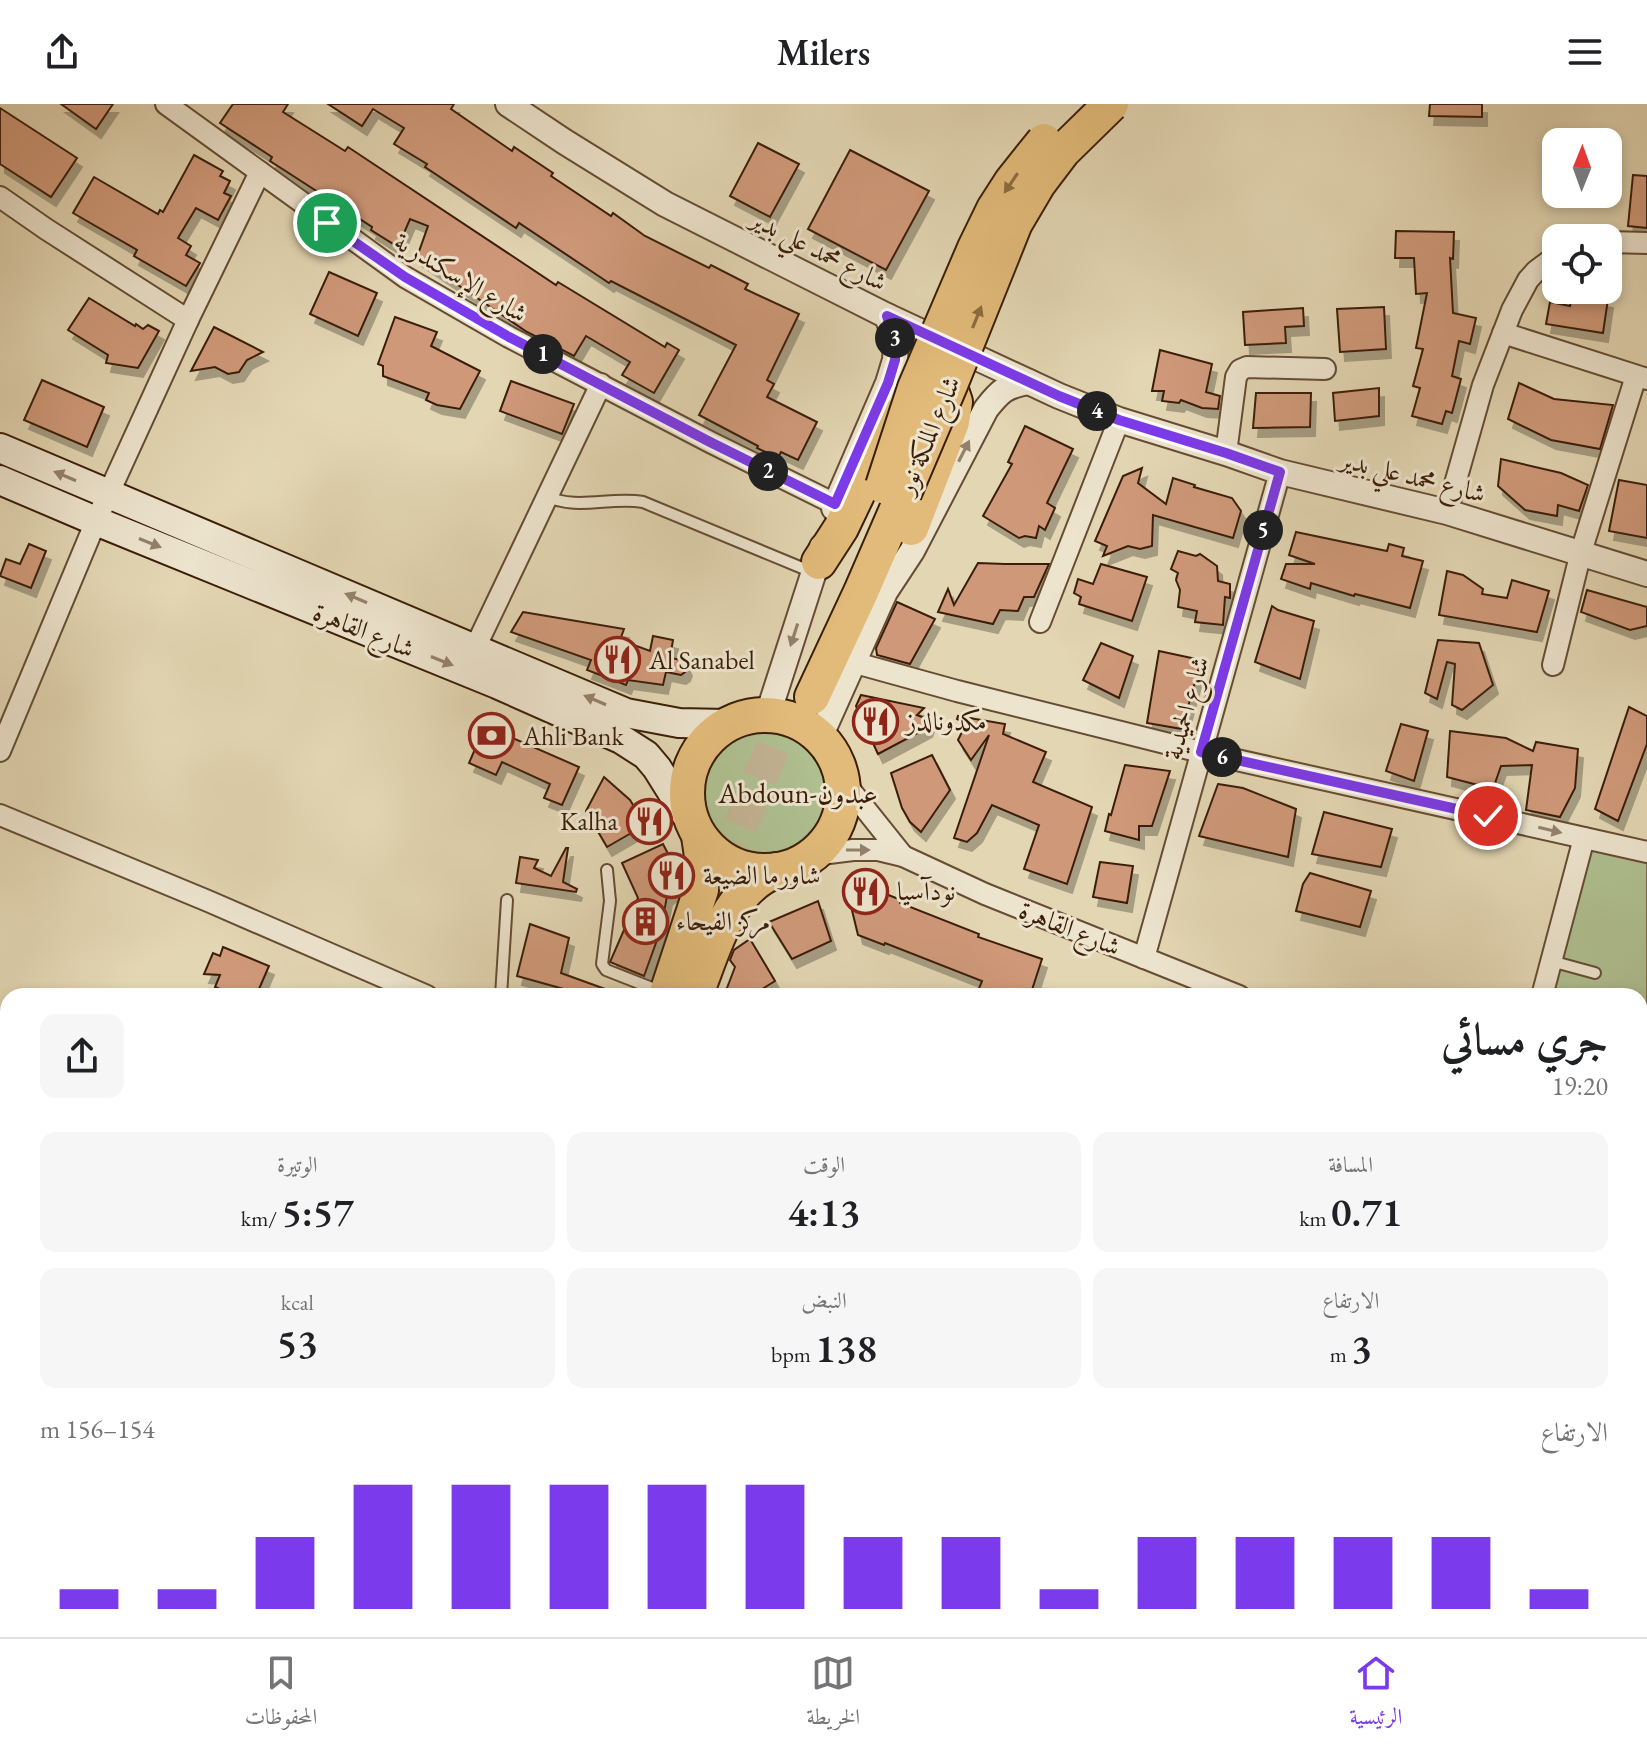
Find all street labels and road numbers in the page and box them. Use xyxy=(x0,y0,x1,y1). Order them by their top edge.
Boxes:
street label: شارع محمد علي بدير xyxy=(739,200,893,306)
street label: شارع الإسكندرية xyxy=(386,224,534,334)
street label: شارع الملكة نور xyxy=(887,371,973,504)
street label: شارع محمد علي بدير xyxy=(1332,441,1489,518)
street label: شارع القاهرة xyxy=(306,594,420,670)
street label: شارع الحميدية xyxy=(1155,652,1222,765)
street label: شارع القاهرة xyxy=(1012,892,1126,968)

